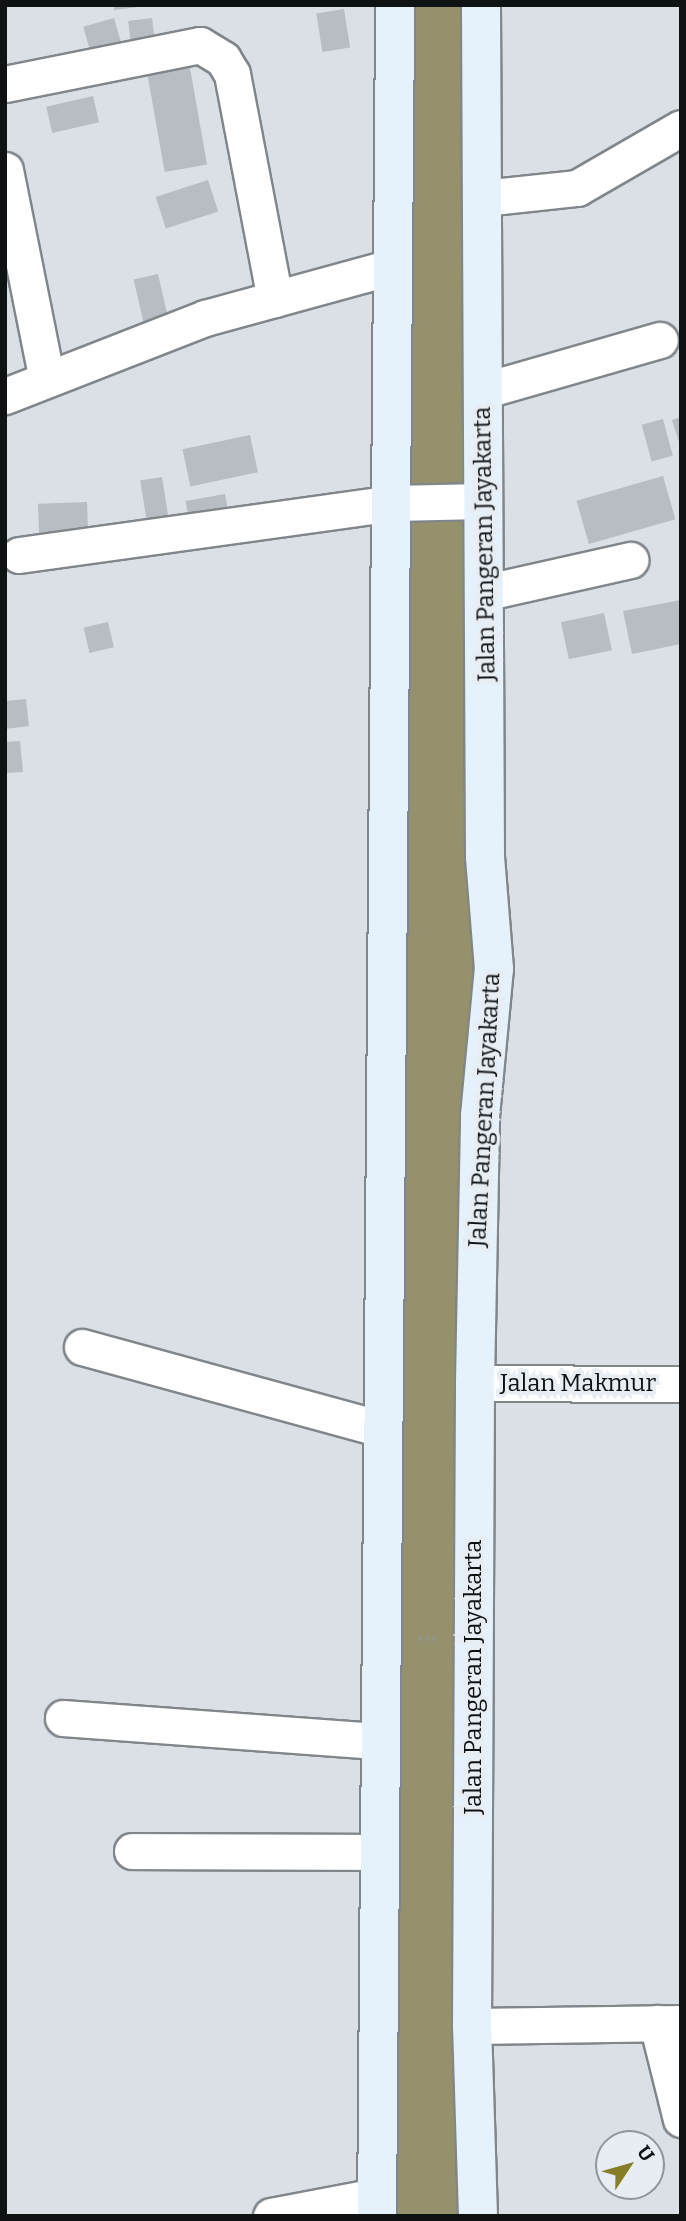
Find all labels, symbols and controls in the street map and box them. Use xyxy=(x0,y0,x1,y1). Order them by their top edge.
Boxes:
street label: Jalan Pangeran Jayakarta xyxy=(468,406,502,682)
street label: Jalan Pangeran Jayakarta xyxy=(463,972,507,1248)
street label: Jalan Makmur xyxy=(500,1370,656,1398)
street label: Jalan Pangeran Jayakarta xyxy=(460,1540,488,1814)
north arrow xyxy=(595,2130,665,2200)
text: U xyxy=(632,2141,659,2166)

